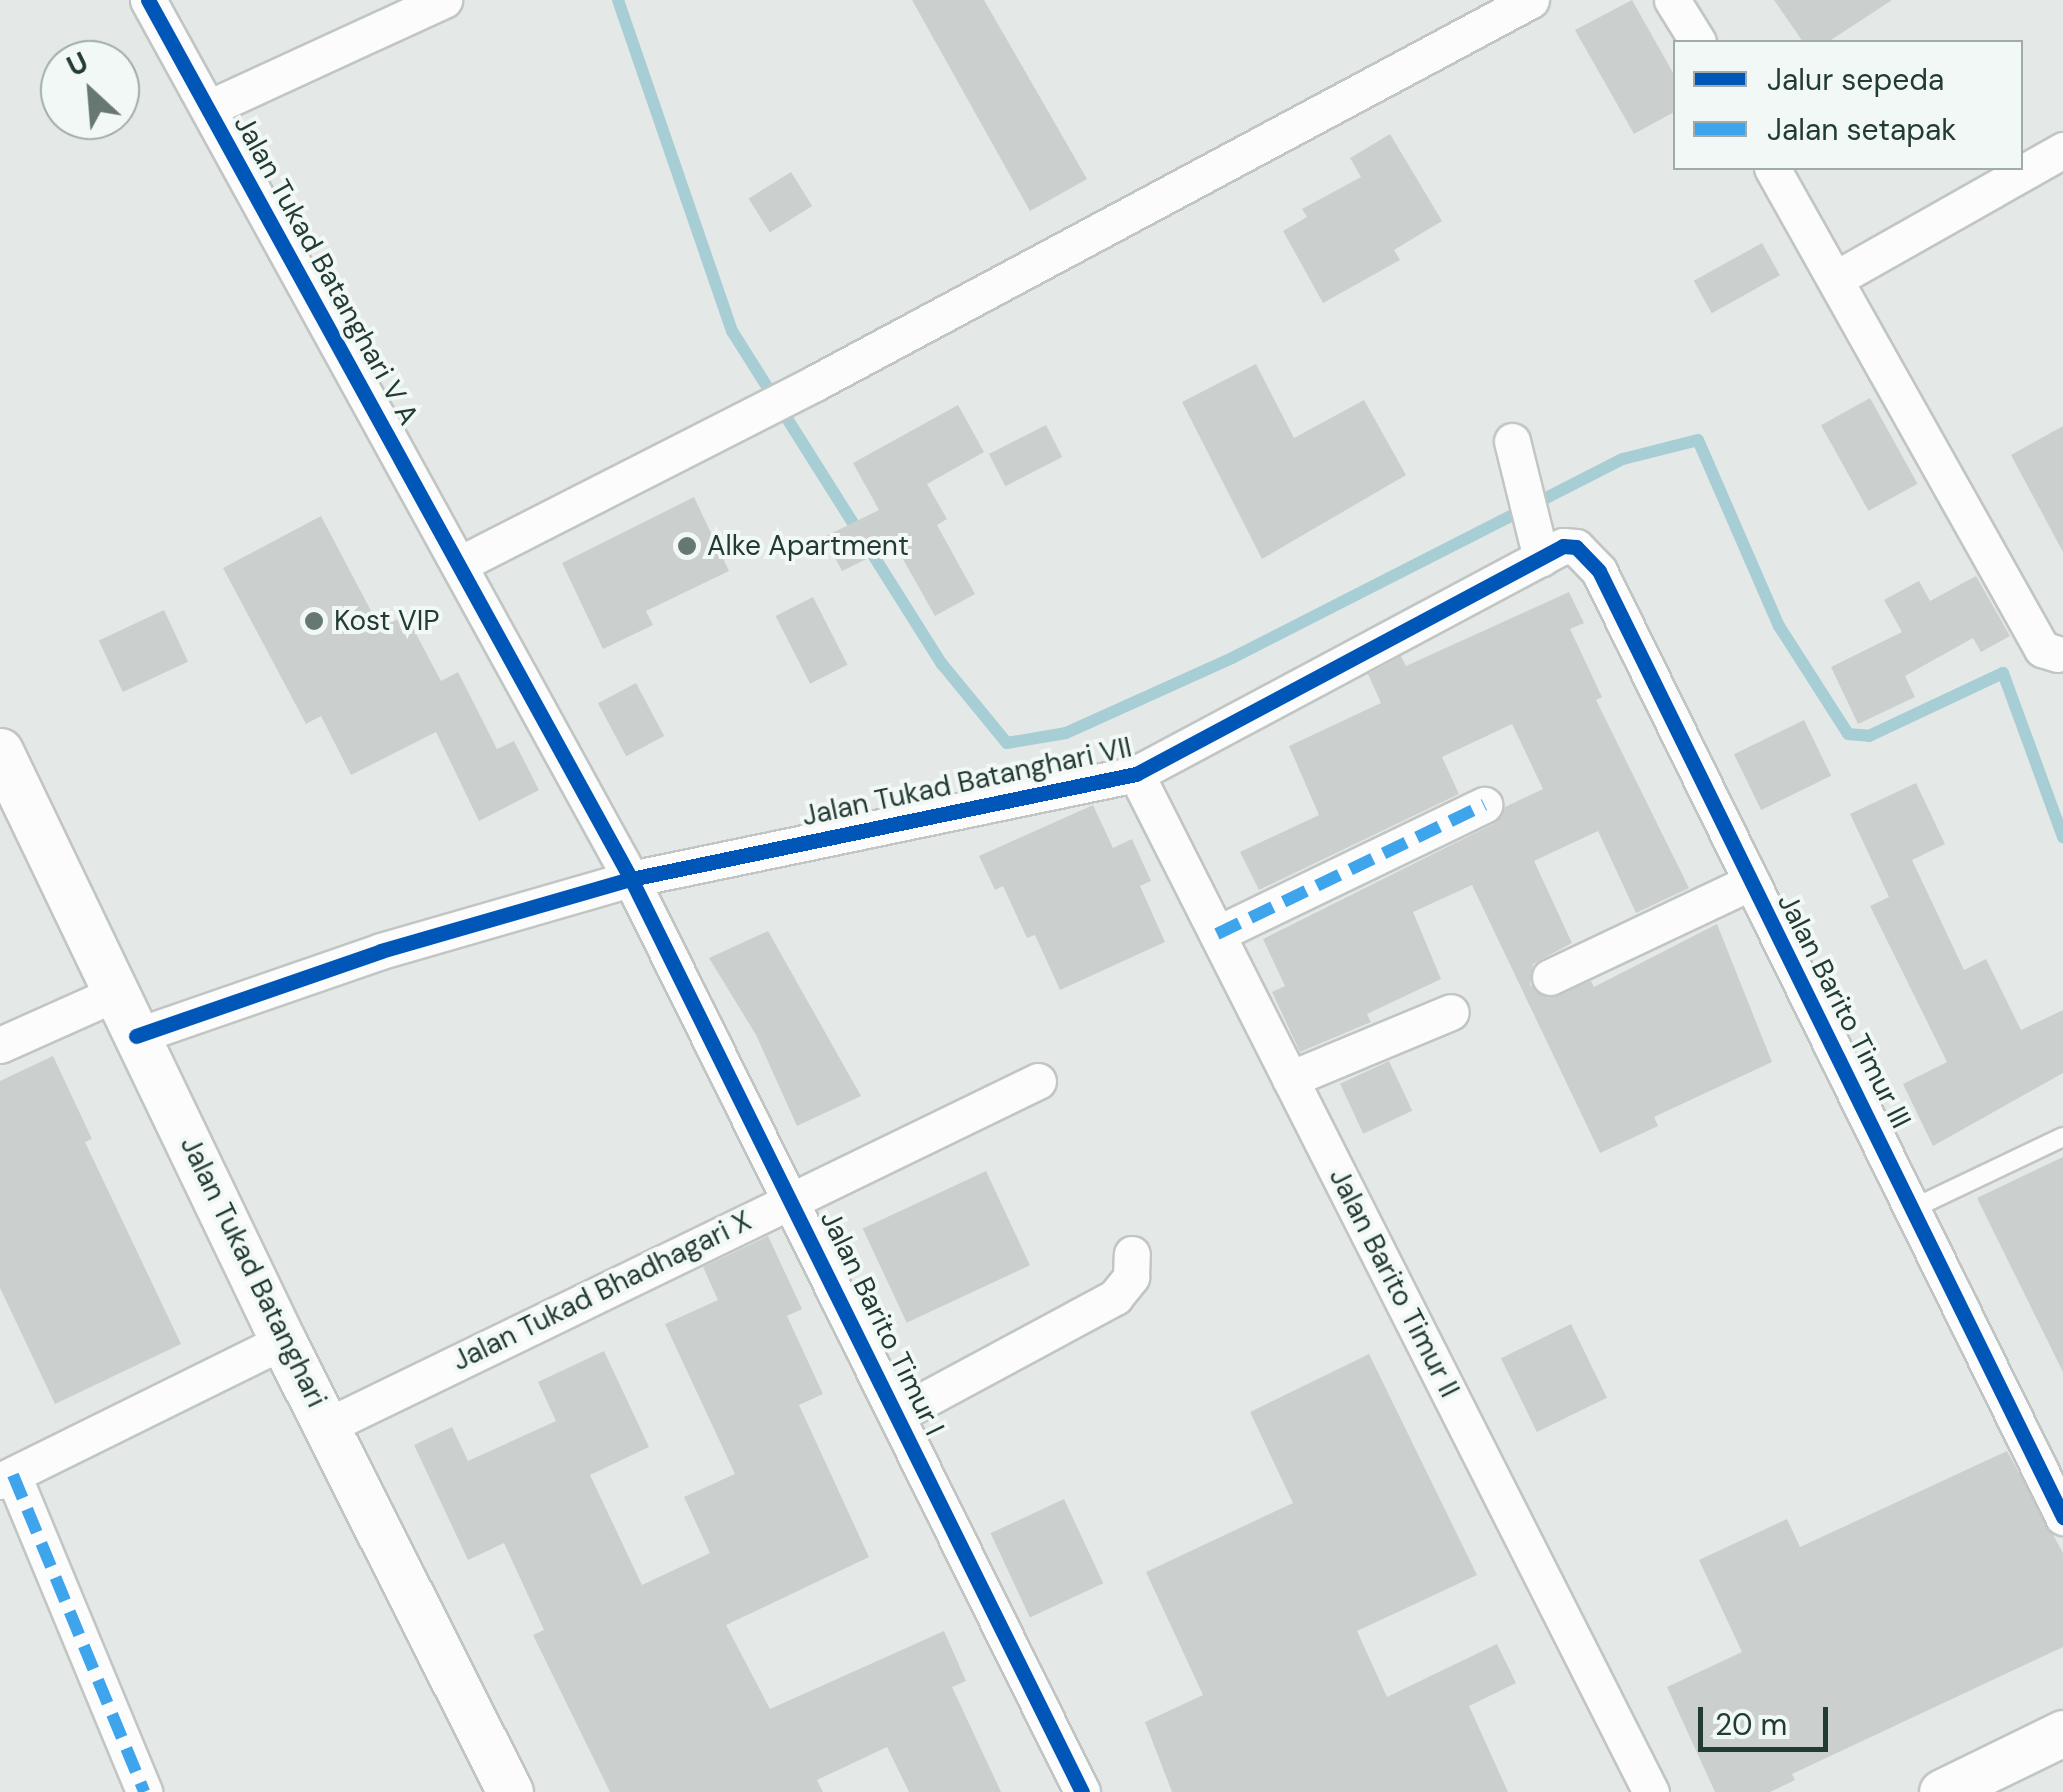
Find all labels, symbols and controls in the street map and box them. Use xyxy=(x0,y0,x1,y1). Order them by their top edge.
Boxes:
north arrow xyxy=(40,40,140,140)
legend xyxy=(1673,40,2023,170)
text: U xyxy=(61,44,94,85)
text: Jalur sepeda xyxy=(1767,60,1944,99)
street label: Jalan Tukad Batanghari V A xyxy=(227,109,425,431)
text: Jalan setapak xyxy=(1767,110,1956,149)
place label: Alke Apartment xyxy=(707,529,909,563)
marker: Alke Apartment xyxy=(676,535,698,557)
place label: Kost VIP xyxy=(334,604,439,638)
marker: Kost VIP xyxy=(303,610,325,632)
street label: Jalan Tukad Batanghari VII xyxy=(799,731,1135,833)
street label: Jalan Barito Timur III xyxy=(1770,888,1918,1134)
street label: Jalan Tukad Batanghari xyxy=(173,1131,333,1413)
street label: Jalan Barito Timur II xyxy=(1322,1163,1466,1403)
street label: Jalan Tukad Bhadhagari X xyxy=(447,1204,757,1378)
street label: Jalan Barito Timur I xyxy=(813,1205,951,1441)
scale bar xyxy=(1703,1687,1833,1749)
text: 20 m xyxy=(1715,1705,1787,1744)

